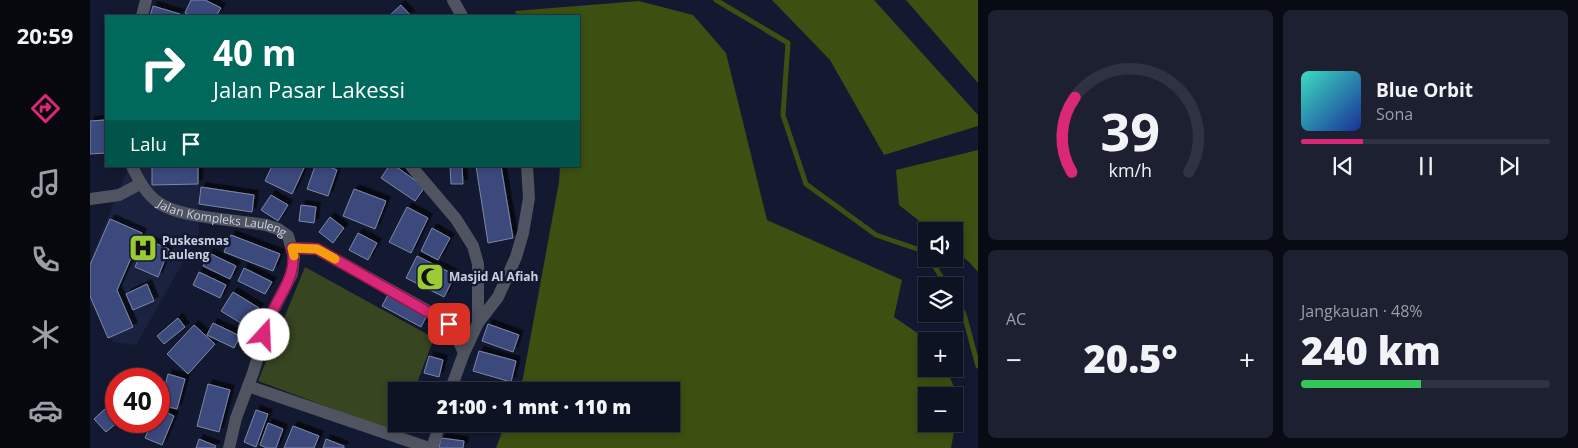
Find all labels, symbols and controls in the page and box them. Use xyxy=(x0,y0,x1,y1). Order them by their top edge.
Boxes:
text: 20:59 xyxy=(17,20,73,50)
text: 40 m xyxy=(213,29,296,76)
icon: right xyxy=(130,35,195,100)
text: Jalan Pasar Lakessi xyxy=(213,74,405,104)
text: Blue Orbit xyxy=(1376,77,1473,103)
icon: directions xyxy=(28,91,63,126)
text: 39 xyxy=(1101,95,1160,166)
text: Sona xyxy=(1376,103,1413,125)
icon: arrive xyxy=(177,130,205,158)
text: Lalu xyxy=(130,131,167,157)
icon: previous xyxy=(1329,152,1357,180)
icon: pause xyxy=(1412,152,1440,180)
icon: next xyxy=(1495,152,1523,180)
text: km/h xyxy=(1109,158,1152,182)
icon: music xyxy=(28,166,63,201)
street label: Jalan Kompleks Lauleng xyxy=(153,195,291,241)
map controls xyxy=(918,222,963,432)
button: sound xyxy=(918,222,963,267)
place label: Puskesmas Lauleng xyxy=(162,232,229,263)
hospital icon: Puskesmas Lauleng xyxy=(128,233,158,263)
icon: phone xyxy=(28,242,63,277)
mosque icon: Masjid Al Afiah xyxy=(415,262,445,292)
place label: Masjid Al Afiah xyxy=(449,268,538,285)
button: layers xyxy=(918,277,963,322)
text: Jangkauan · 48% xyxy=(1301,300,1423,322)
pin xyxy=(428,303,470,345)
position arrow xyxy=(237,308,289,360)
text: AC xyxy=(1006,308,1026,330)
icon: arrive xyxy=(435,310,463,338)
icon: climate xyxy=(28,317,63,352)
text: 240 km xyxy=(1301,324,1441,376)
button: + xyxy=(918,332,963,377)
text: 20.5° xyxy=(1084,332,1177,384)
text: − xyxy=(1006,340,1022,378)
text: + xyxy=(1239,340,1255,378)
speed limit sign: 40 xyxy=(105,368,170,433)
button: − xyxy=(918,387,963,432)
icon: car xyxy=(28,393,63,428)
text: 21:00 · 1 mnt · 110 m xyxy=(437,394,631,420)

